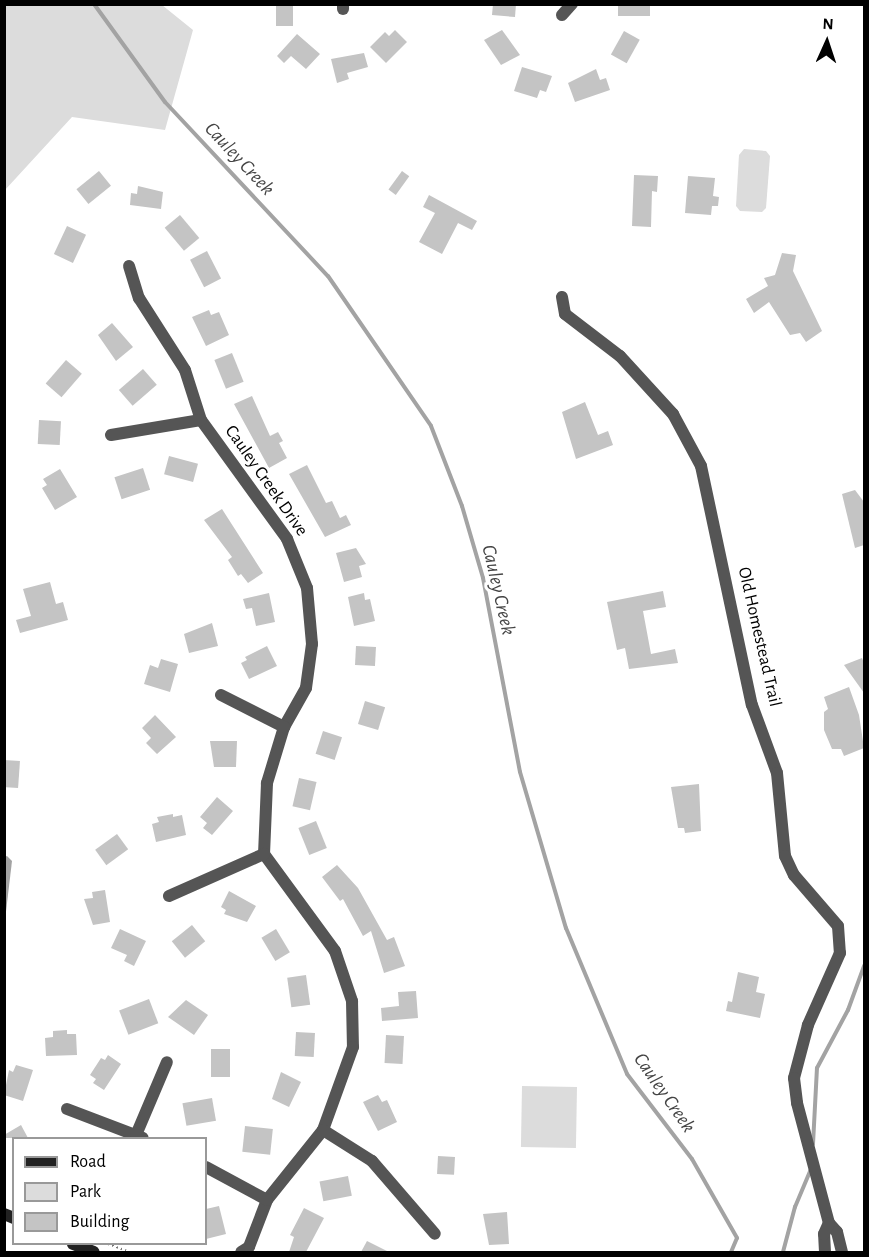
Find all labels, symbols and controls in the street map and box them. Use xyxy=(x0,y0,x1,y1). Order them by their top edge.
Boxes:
north arrow xyxy=(797,12,857,72)
text: N xyxy=(822,16,834,32)
water label: Cauley Creek xyxy=(199,117,279,201)
street label: Cauley Creek Drive xyxy=(220,421,312,541)
water label: Cauley Creek xyxy=(476,543,520,637)
street label: Old Homestead Trail xyxy=(732,565,786,709)
water label: Cauley Creek xyxy=(628,1048,700,1138)
legend xyxy=(12,1137,207,1245)
text: Road xyxy=(70,1153,106,1171)
text: Park xyxy=(70,1183,101,1201)
text: Building xyxy=(70,1213,129,1231)

